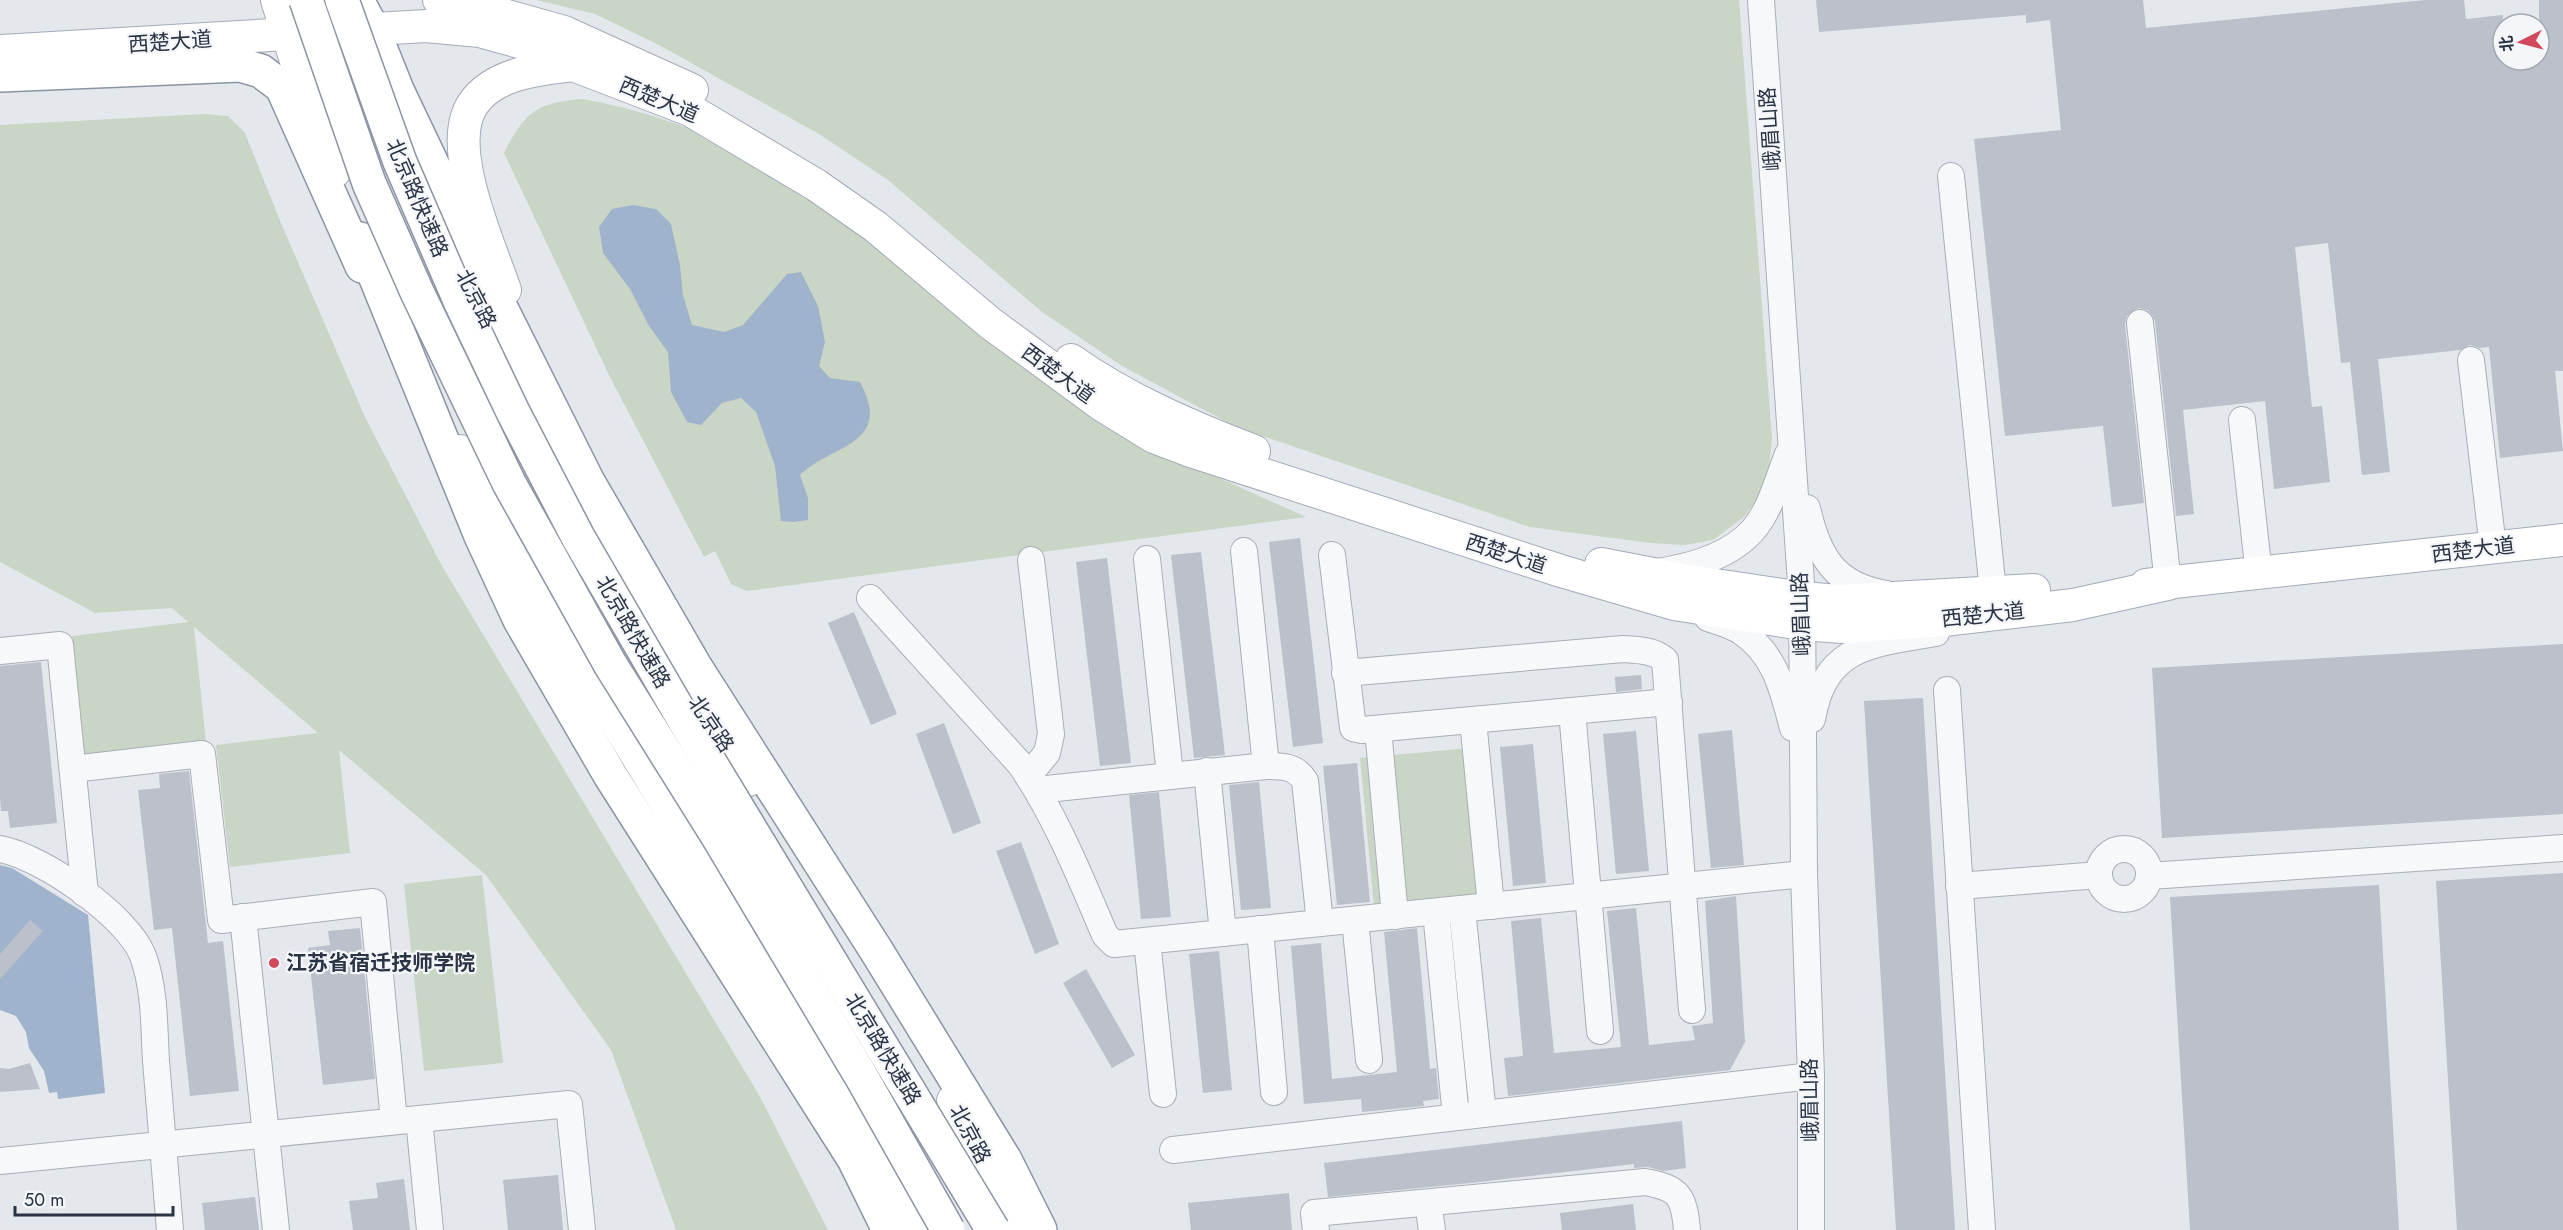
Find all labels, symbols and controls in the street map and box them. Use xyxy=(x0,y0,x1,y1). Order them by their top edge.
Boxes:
north arrow xyxy=(2491,12,2551,72)
street label: 西楚大道 xyxy=(127,24,213,60)
text: 北 xyxy=(2494,34,2519,53)
street label: 西楚大道 xyxy=(614,70,704,130)
street label: 峨眉山路 xyxy=(1752,86,1788,172)
street label: 北京路快速路 xyxy=(379,134,455,262)
street label: 北京路 xyxy=(448,264,504,334)
street label: 西楚大道 xyxy=(1015,337,1101,411)
street label: 西楚大道 xyxy=(1461,527,1551,581)
street label: 西楚大道 xyxy=(2429,530,2517,570)
street label: 北京路快速路 xyxy=(589,570,677,694)
street label: 峨眉山路 xyxy=(1785,572,1817,656)
street label: 西楚大道 xyxy=(1940,596,2026,634)
street label: 北京路 xyxy=(681,689,741,759)
place label: 江苏省宿迁技师学院 xyxy=(286,948,475,978)
marker: 江苏省宿迁技师学院 xyxy=(267,956,281,970)
street label: 北京路快速路 xyxy=(838,987,928,1111)
street label: 峨眉山路 xyxy=(1794,1058,1826,1142)
street label: 北京路 xyxy=(942,1099,998,1169)
scale bar xyxy=(15,1179,172,1217)
text: 50 m xyxy=(24,1187,64,1213)

